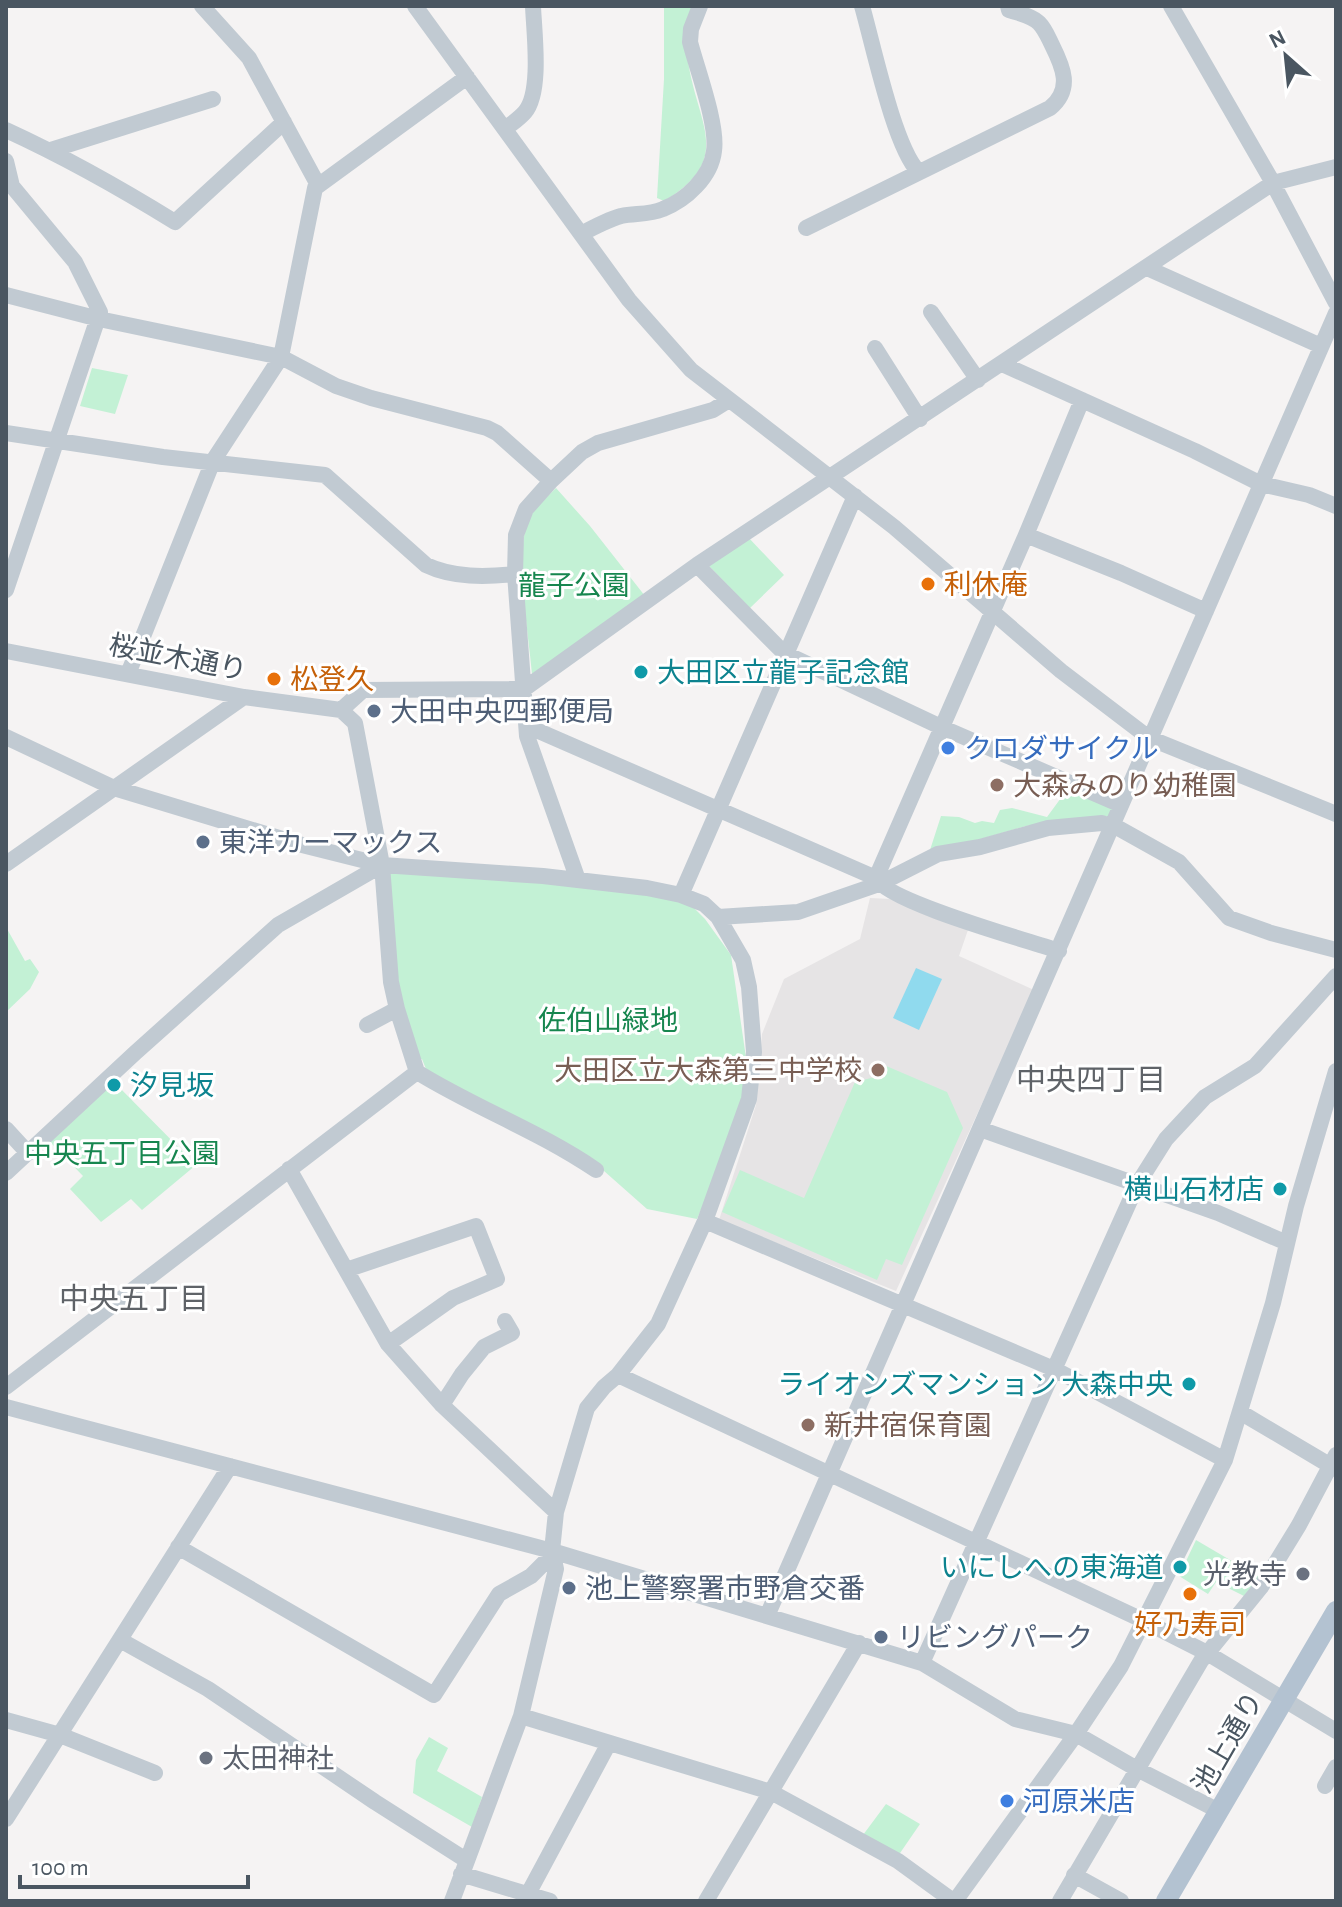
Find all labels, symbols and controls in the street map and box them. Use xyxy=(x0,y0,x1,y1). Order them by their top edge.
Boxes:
north arrow xyxy=(1246,16,1326,96)
text: N xyxy=(1266,26,1289,52)
place label: 利休庵 xyxy=(944,570,1028,600)
park label: 龍子公園 xyxy=(518,571,630,601)
marker: 利休庵 xyxy=(919,575,937,593)
street label: 桜並木通り xyxy=(106,630,249,686)
place label: 大田区立龍子記念館 xyxy=(657,658,909,688)
marker: 大田区立龍子記念館 xyxy=(632,663,650,681)
place label: 松登久 xyxy=(290,665,374,695)
marker: 松登久 xyxy=(265,670,283,688)
place label: 大田中央四郵便局 xyxy=(390,697,614,727)
marker: 大田中央四郵便局 xyxy=(365,702,383,720)
place label: クロダサイクル xyxy=(964,734,1159,764)
marker: クロダサイクル xyxy=(939,739,957,757)
place label: 大森みのり幼稚園 xyxy=(1013,771,1237,801)
marker: 大森みのり幼稚園 xyxy=(988,776,1006,794)
place label: 東洋カーマックス xyxy=(219,828,442,858)
marker: 東洋カーマックス xyxy=(194,833,212,851)
park label: 佐伯山緑地 xyxy=(538,1006,678,1036)
place label: 大田区立大森第三中学校 xyxy=(554,1056,862,1086)
marker: 大田区立大森第三中学校 xyxy=(869,1061,887,1079)
district label: 中央四丁目 xyxy=(1016,1064,1166,1096)
place label: 汐見坂 xyxy=(130,1071,214,1101)
marker: 汐見坂 xyxy=(105,1076,123,1094)
park label: 中央五丁目公園 xyxy=(24,1139,220,1169)
place label: 横山石材店 xyxy=(1124,1175,1264,1205)
marker: 横山石材店 xyxy=(1271,1180,1289,1198)
district label: 中央五丁目 xyxy=(59,1283,209,1315)
place label: ライオンズマンション 大森中央 xyxy=(777,1370,1173,1400)
marker: ライオンズマンション 大森中央 xyxy=(1180,1375,1198,1393)
place label: 新井宿保育園 xyxy=(824,1411,992,1441)
marker: 新井宿保育園 xyxy=(799,1416,817,1434)
place label: いにしへの東海道 xyxy=(940,1553,1164,1583)
marker: いにしへの東海道 xyxy=(1171,1558,1189,1576)
place label: 光教寺 xyxy=(1203,1560,1287,1590)
marker: 光教寺 xyxy=(1294,1565,1312,1583)
place label: 池上警察署市野倉交番 xyxy=(585,1574,865,1604)
marker: 池上警察署市野倉交番 xyxy=(560,1579,578,1597)
marker: 好乃寿司 xyxy=(1181,1585,1199,1603)
place label: 好乃寿司 xyxy=(1134,1610,1246,1640)
place label: リビングパーク xyxy=(897,1623,1093,1653)
marker: リビングパーク xyxy=(872,1628,890,1646)
street label: 池上通り xyxy=(1187,1686,1269,1799)
place label: 太田神社 xyxy=(222,1744,334,1774)
marker: 太田神社 xyxy=(197,1749,215,1767)
place label: 河原米店 xyxy=(1023,1787,1135,1817)
marker: 河原米店 xyxy=(998,1792,1016,1810)
scale bar xyxy=(20,1839,248,1889)
text: 100 m xyxy=(32,1856,89,1880)

